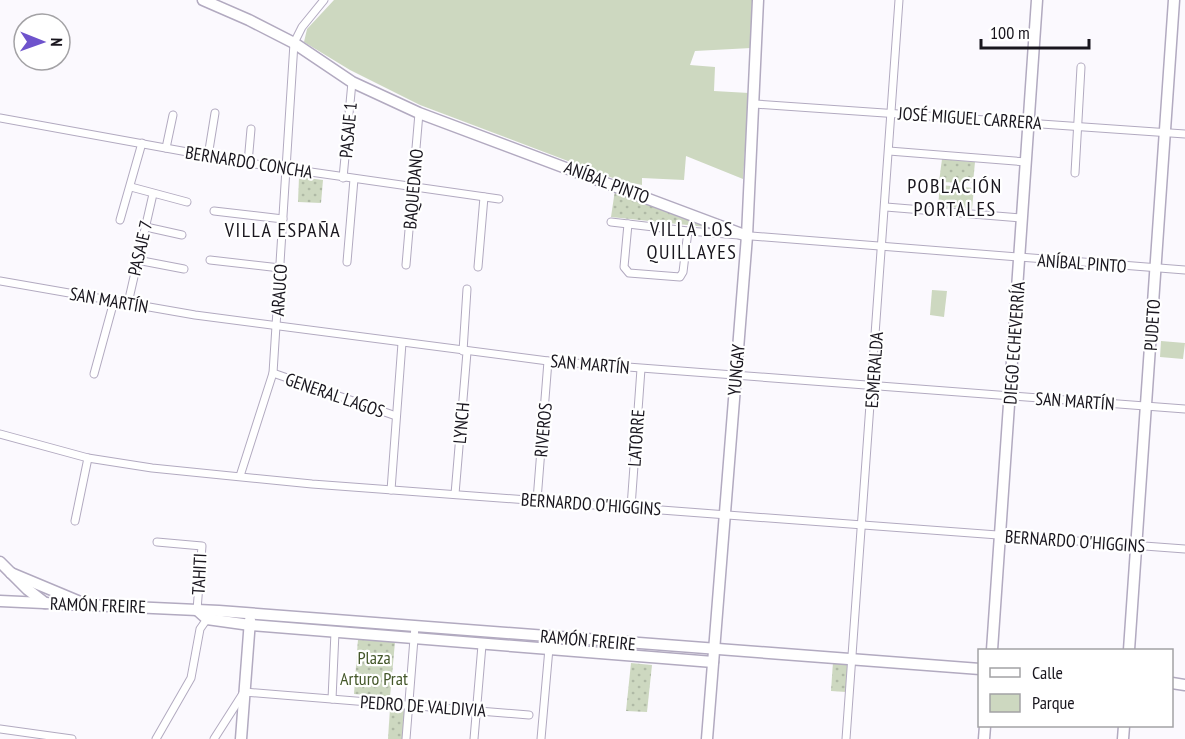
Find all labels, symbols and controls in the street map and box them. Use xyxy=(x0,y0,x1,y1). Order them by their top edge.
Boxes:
north arrow xyxy=(12,12,72,72)
scale bar xyxy=(981,12,1089,50)
text: 100 m xyxy=(990,21,1030,44)
text: N xyxy=(47,38,67,47)
street label: PASAJE 1 xyxy=(334,101,362,159)
street label: JOSÉ MIGUEL CARRERA xyxy=(896,101,1043,135)
street label: BERNARDO CONCHA xyxy=(184,141,315,183)
street label: BAQUEDANO xyxy=(398,148,428,230)
street label: ANÍBAL PINTO xyxy=(561,155,653,209)
district label: POBLACIÓN PORTALES xyxy=(907,173,1003,222)
district label: VILLA LOS QUILLAYES xyxy=(647,216,737,265)
district label: VILLA ESPAÑA xyxy=(224,217,341,243)
street label: PASAJE 7 xyxy=(123,218,157,278)
street label: ANÍBAL PINTO xyxy=(1037,248,1127,278)
street label: ARAUCO xyxy=(266,263,292,317)
street label: DIEGO ECHEVERRÍA xyxy=(998,280,1030,405)
street label: SAN MARTÍN xyxy=(68,282,150,318)
street label: PUDETO xyxy=(1139,298,1165,352)
street label: ESMERALDA xyxy=(860,331,888,409)
street label: YUNGAY xyxy=(722,342,750,397)
street label: SAN MARTÍN xyxy=(549,349,631,379)
street label: GENERAL LAGOS xyxy=(282,367,388,423)
street label: SAN MARTÍN xyxy=(1035,387,1115,415)
street label: LYNCH xyxy=(448,401,474,445)
street label: RIVEROS xyxy=(529,402,557,458)
street label: LATORRE xyxy=(623,409,649,467)
street label: BERNARDO O'HIGGINS xyxy=(520,488,662,520)
street label: BERNARDO O'HIGGINS xyxy=(1004,525,1146,557)
street label: TAHITI xyxy=(186,553,212,595)
street label: RAMÓN FREIRE xyxy=(50,592,146,618)
street label: RAMÓN FREIRE xyxy=(539,624,637,656)
park label: Plaza Arturo Prat xyxy=(340,646,408,690)
legend xyxy=(978,649,1173,727)
text: Calle xyxy=(1032,661,1063,684)
street label: PEDRO DE VALDIVIA xyxy=(359,690,487,722)
text: Parque xyxy=(1032,691,1075,714)

